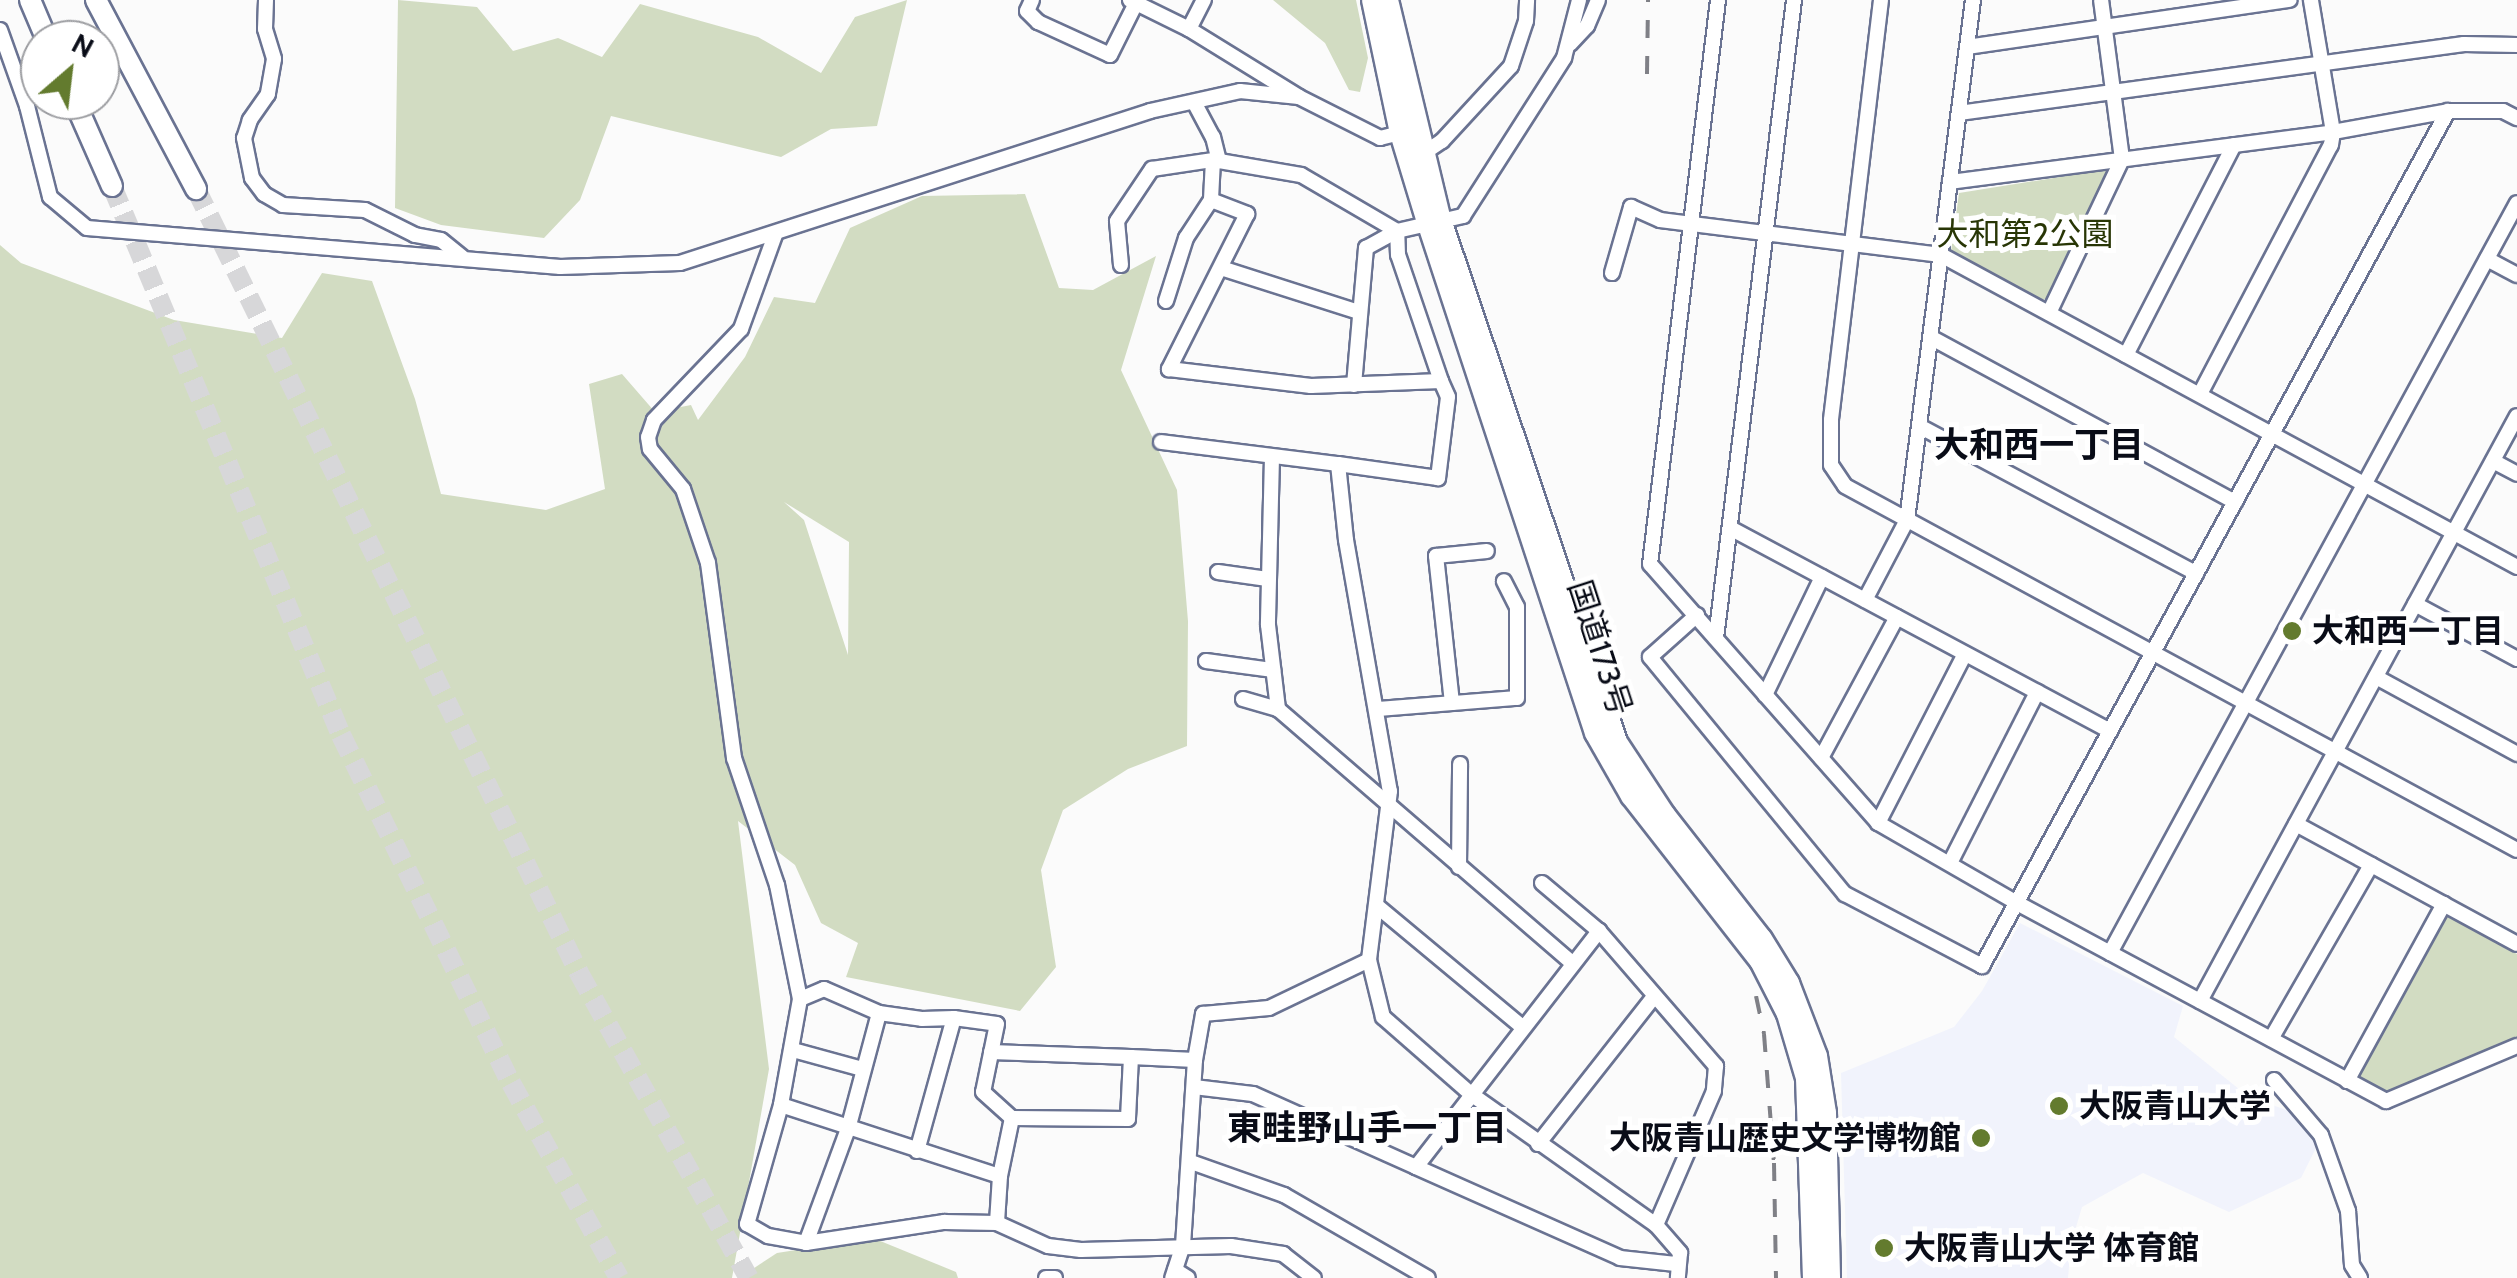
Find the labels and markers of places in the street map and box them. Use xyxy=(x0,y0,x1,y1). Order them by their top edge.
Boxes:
place label: 大和西一丁目 xyxy=(2312,612,2504,650)
marker: 大和西一丁目 xyxy=(2281,620,2303,642)
place label: 大阪青山大学 xyxy=(2079,1087,2271,1125)
marker: 大阪青山大学 xyxy=(2048,1095,2070,1117)
place label: 大阪青山歴史文学博物館 xyxy=(1609,1119,1961,1157)
marker: 大阪青山歴史文学博物館 xyxy=(1970,1127,1992,1149)
place label: 大阪青山大学 体育館 xyxy=(1904,1229,2199,1267)
marker: 大阪青山大学 体育館 xyxy=(1873,1237,1895,1259)

